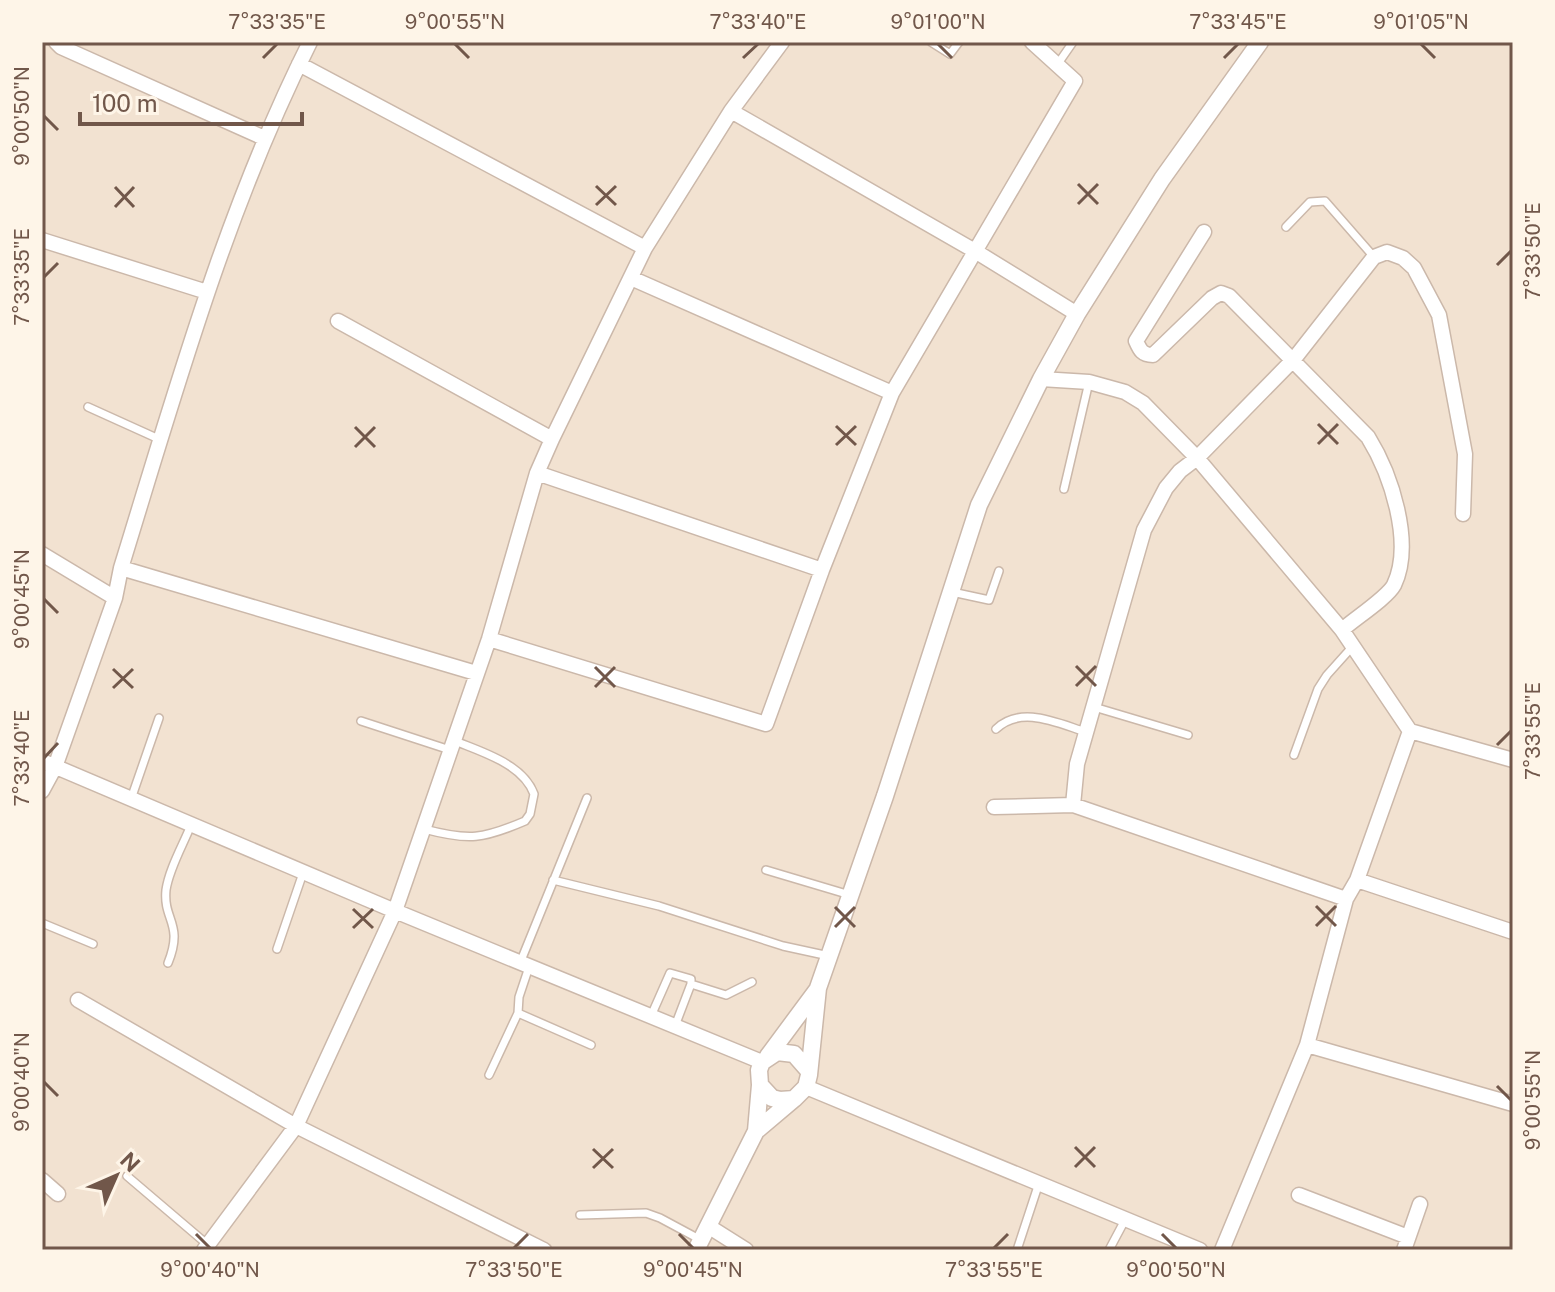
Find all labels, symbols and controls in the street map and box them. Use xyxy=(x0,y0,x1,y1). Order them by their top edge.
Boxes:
text: 7°33'35"E xyxy=(228,10,326,34)
text: 9°00'55"N xyxy=(405,10,505,34)
text: 7°33'40"E xyxy=(709,10,807,34)
text: 9°01'00"N xyxy=(890,10,986,34)
text: 7°33'45"E xyxy=(1189,10,1287,34)
text: 9°01'05"N xyxy=(1373,10,1469,34)
text: 9°00'50"N xyxy=(10,66,34,166)
scale bar xyxy=(80,76,302,126)
text: 100 m xyxy=(92,89,158,117)
text: 7°33'50"E xyxy=(1521,202,1545,300)
text: 7°33'35"E xyxy=(10,228,34,326)
text: 9°00'45"N xyxy=(10,549,34,649)
text: 7°33'55"E xyxy=(1521,682,1545,780)
text: 7°33'40"E xyxy=(10,709,34,807)
text: 9°00'40"N xyxy=(10,1032,34,1132)
text: 9°00'55"N xyxy=(1521,1050,1545,1150)
north arrow xyxy=(76,1136,156,1216)
text: N xyxy=(115,1147,145,1177)
text: 9°00'40"N xyxy=(160,1258,260,1282)
text: 7°33'50"E xyxy=(465,1258,563,1282)
text: 9°00'45"N xyxy=(643,1258,743,1282)
text: 7°33'55"E xyxy=(945,1258,1043,1282)
text: 9°00'50"N xyxy=(1126,1258,1226,1282)

